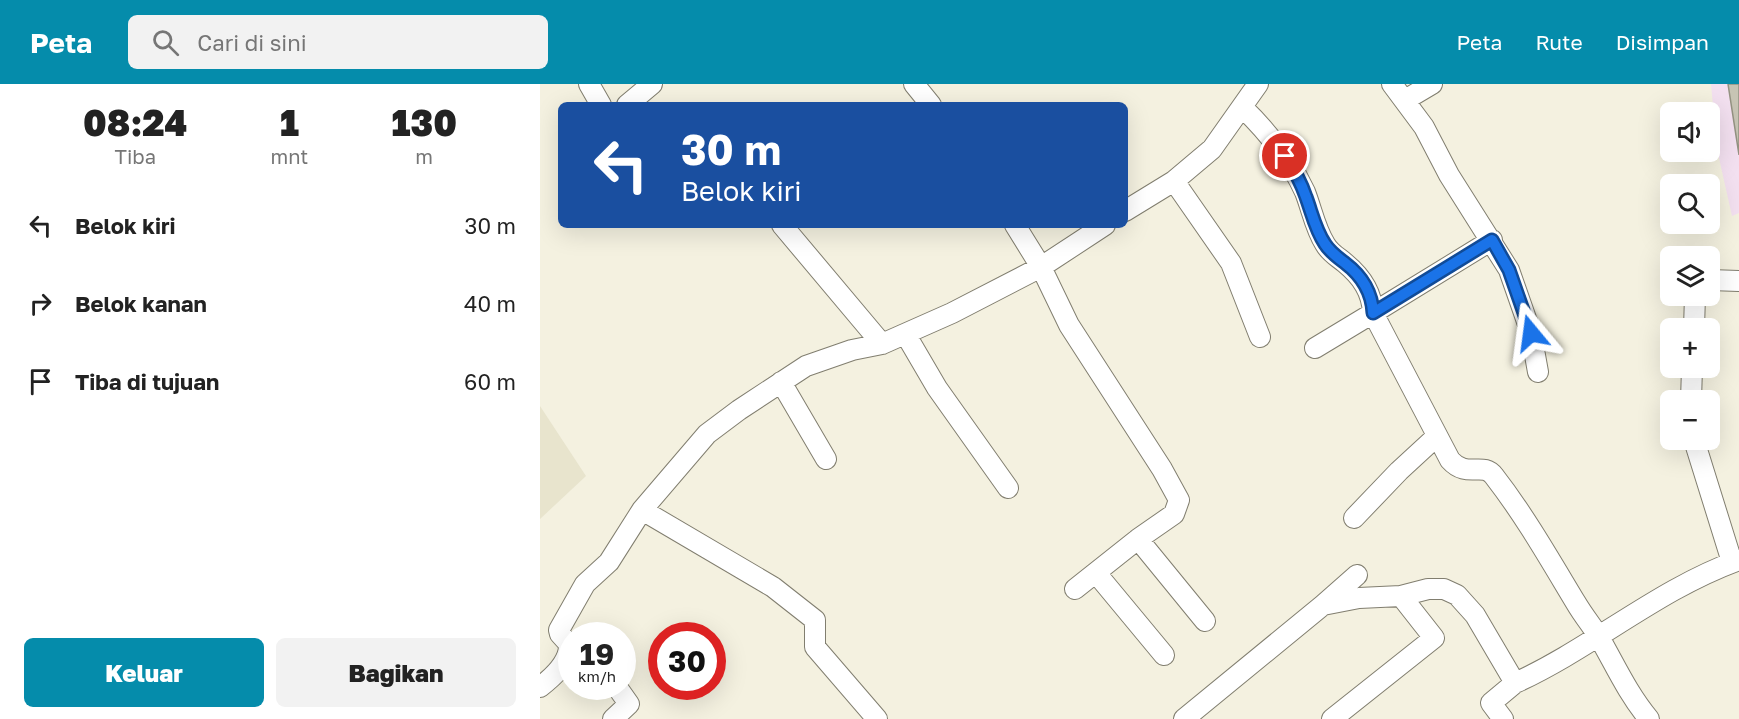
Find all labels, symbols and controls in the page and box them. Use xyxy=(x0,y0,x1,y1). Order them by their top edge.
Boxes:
search box xyxy=(128,15,548,69)
text: Peta xyxy=(30,26,92,59)
icon: search xyxy=(149,26,182,59)
text: Cari di sini xyxy=(197,29,307,56)
text: Peta xyxy=(1456,29,1502,55)
text: Rute xyxy=(1535,29,1583,55)
text: Disimpan xyxy=(1616,29,1709,55)
text: 08:24 xyxy=(83,101,187,144)
text: 1 xyxy=(280,101,299,144)
text: 130 xyxy=(391,101,457,144)
map controls xyxy=(1660,102,1720,450)
button: sound xyxy=(1660,102,1720,162)
text: 30 m xyxy=(681,124,781,174)
icon: left xyxy=(582,126,660,204)
pin xyxy=(1259,130,1310,181)
icon: arrive xyxy=(1268,139,1301,172)
text: Tiba xyxy=(115,144,156,168)
text: mnt xyxy=(271,144,308,168)
text: m xyxy=(415,144,433,168)
button: search xyxy=(1660,174,1720,234)
text: Belok kiri xyxy=(681,175,802,207)
icon: left xyxy=(24,209,57,242)
text: Belok kiri xyxy=(75,212,176,239)
text: 30 m xyxy=(465,212,516,239)
button: layers xyxy=(1660,246,1720,306)
icon: right xyxy=(24,287,57,320)
text: Belok kanan xyxy=(75,290,207,317)
text: 40 m xyxy=(464,290,516,317)
position arrow xyxy=(1499,301,1563,365)
button: + xyxy=(1660,318,1720,378)
icon: arrive xyxy=(24,365,57,398)
text: Tiba di tujuan xyxy=(75,368,219,395)
text: 60 m xyxy=(464,368,516,395)
button: − xyxy=(1660,390,1720,450)
speed limit sign: 30 xyxy=(648,622,726,700)
text: 19 xyxy=(580,636,614,672)
button: Keluar xyxy=(24,638,264,707)
button: Bagikan xyxy=(276,638,516,707)
text: km/h xyxy=(578,667,616,685)

